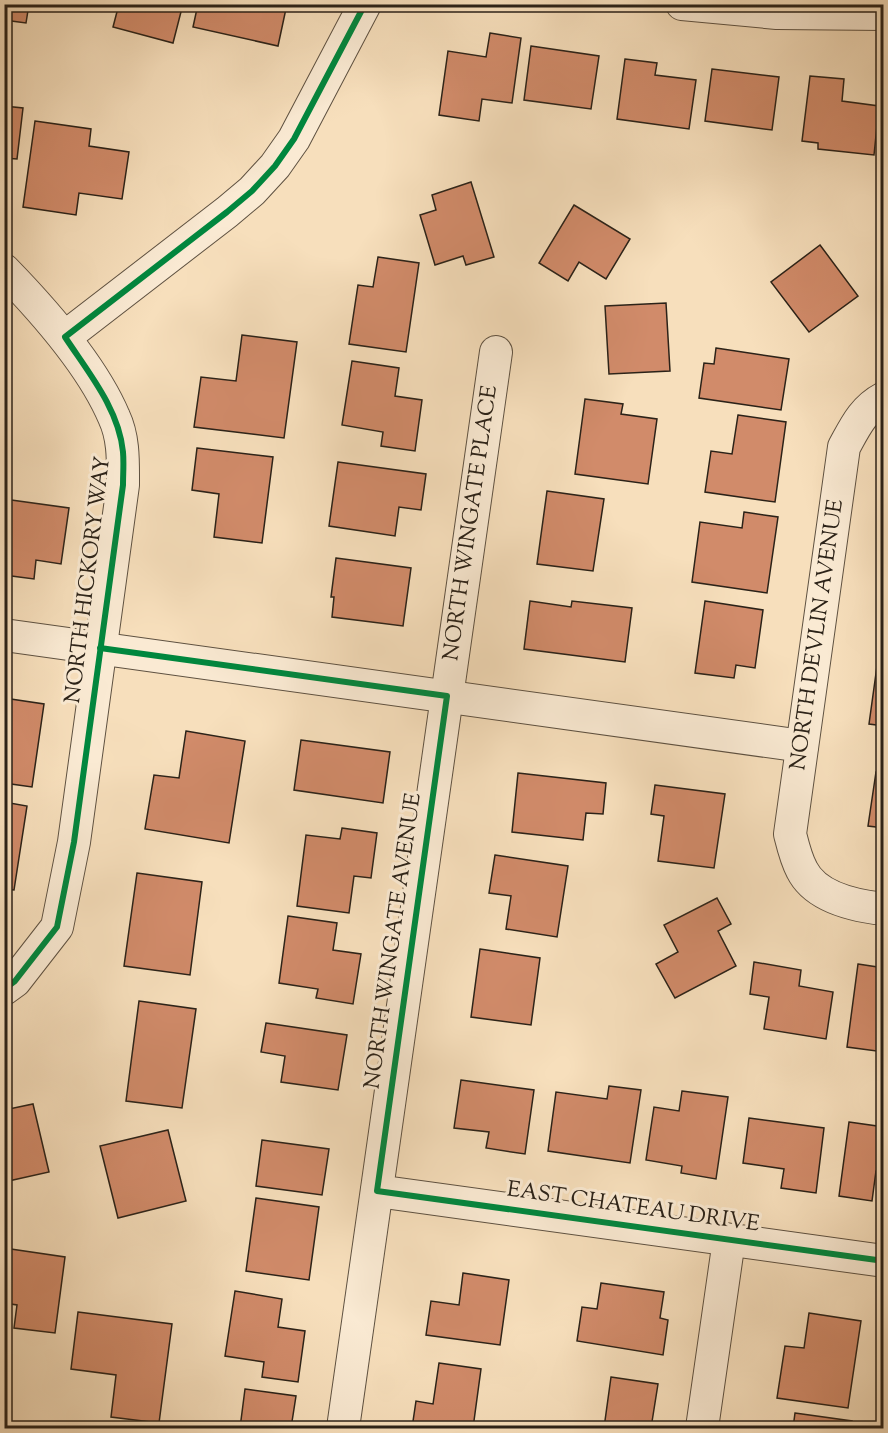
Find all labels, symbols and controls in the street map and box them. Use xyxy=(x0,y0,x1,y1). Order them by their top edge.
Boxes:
street label: NORTH WINGATE PLACE xyxy=(436,383,507,663)
street label: NORTH HICKORY WAY xyxy=(58,454,120,705)
street label: NORTH DEVLIN AVENUE xyxy=(783,497,853,773)
street label: NORTH WINGATE AVENUE xyxy=(357,791,431,1091)
street label: EAST CHATEAU DRIVE xyxy=(505,1174,761,1242)

